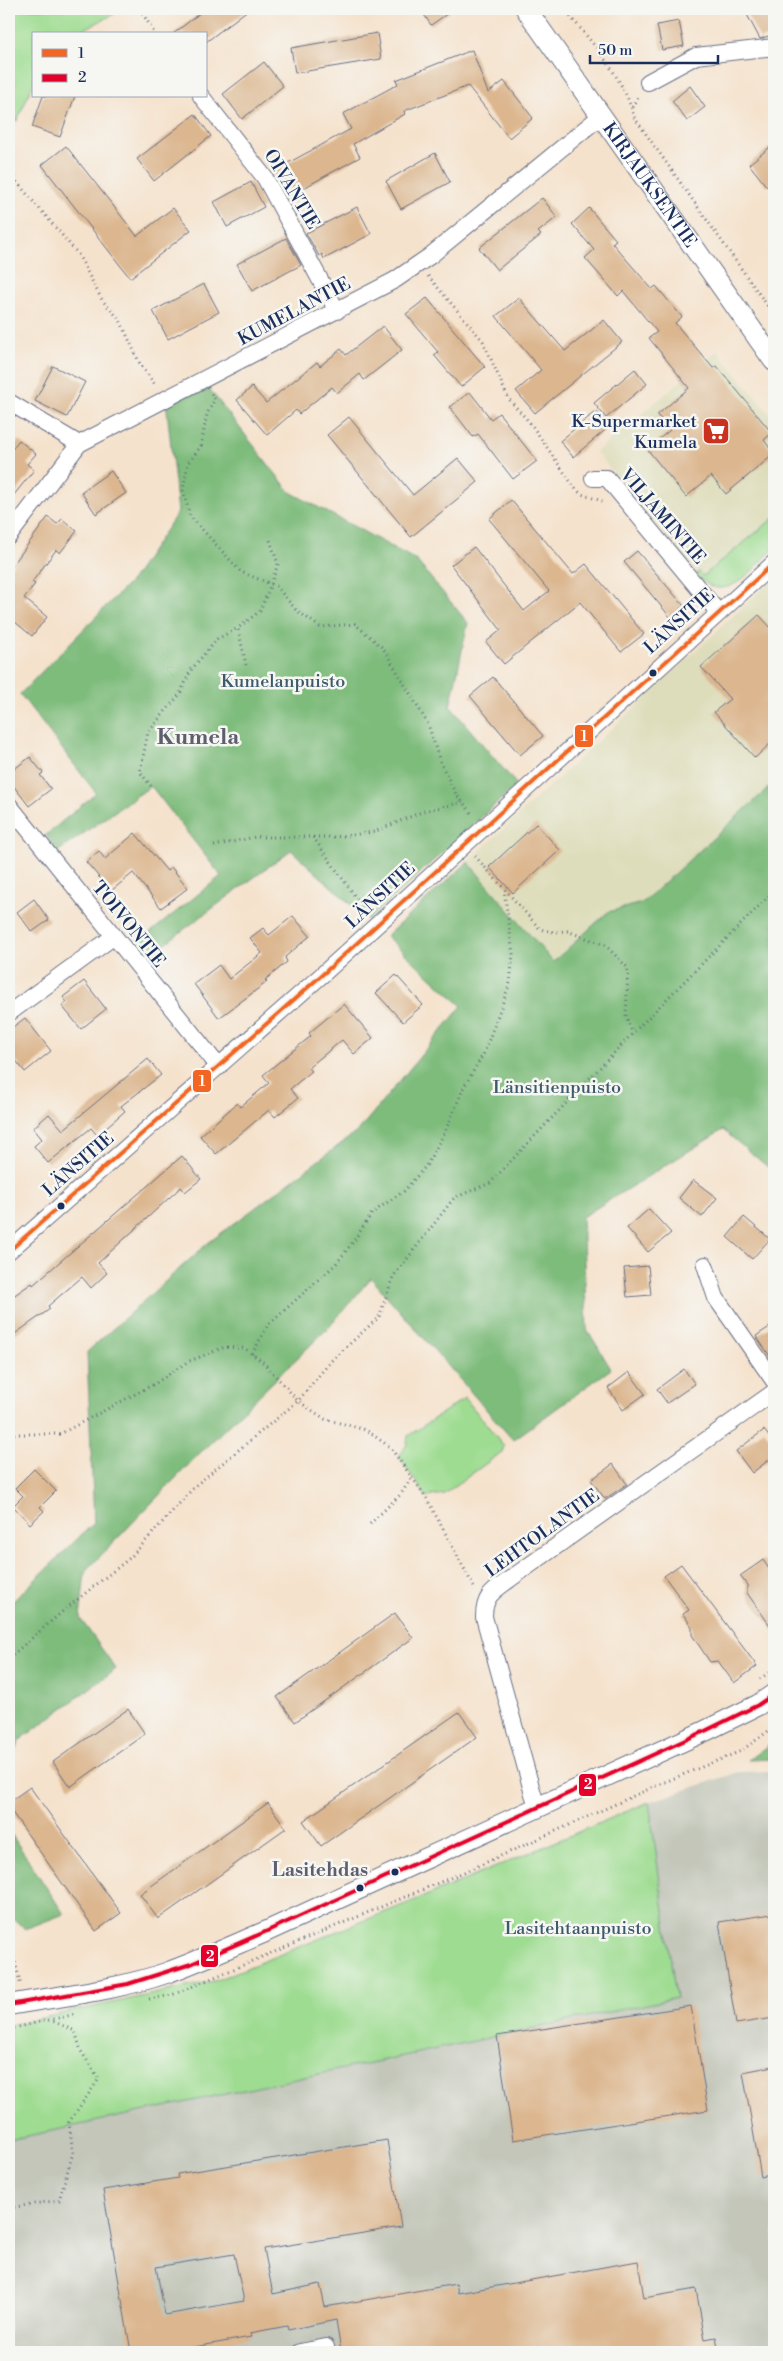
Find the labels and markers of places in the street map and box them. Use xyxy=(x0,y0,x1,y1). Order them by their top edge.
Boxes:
place label: K-Supermarket Kumela xyxy=(571,410,698,454)
supermarket icon: K-Supermarket Kumela xyxy=(701,416,731,446)
unlabelled marker xyxy=(648,668,658,678)
unlabelled marker xyxy=(56,1201,66,1211)
unlabelled marker xyxy=(390,1867,400,1877)
unlabelled marker xyxy=(355,1883,365,1893)

